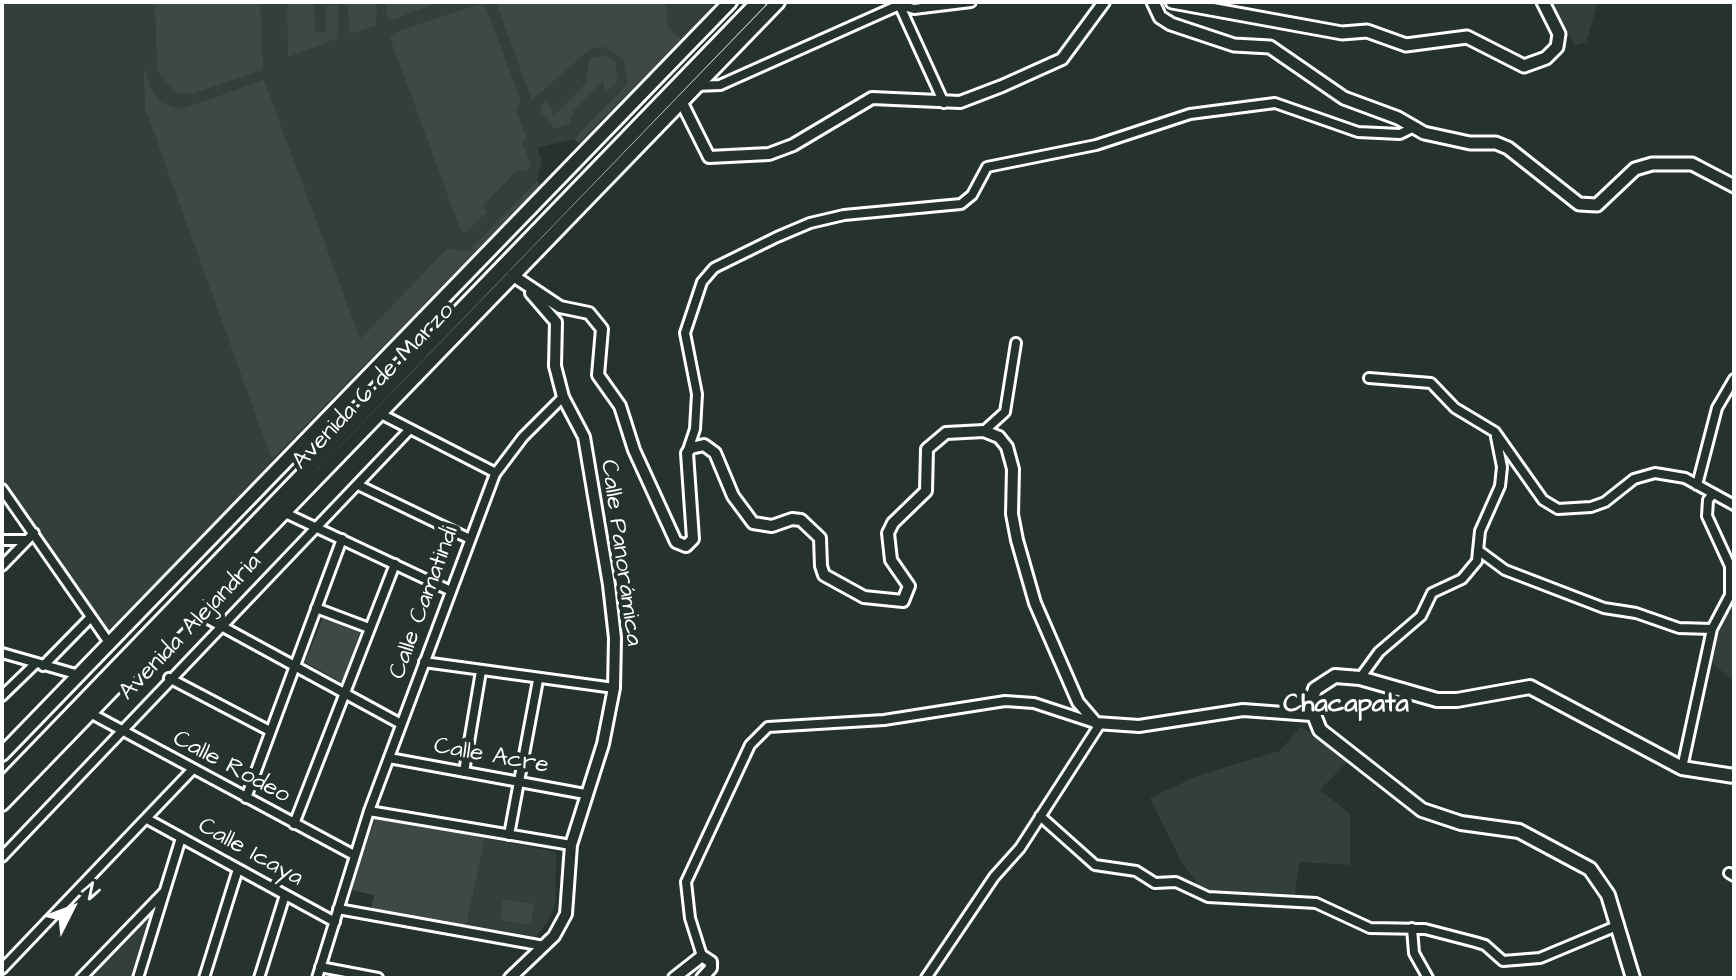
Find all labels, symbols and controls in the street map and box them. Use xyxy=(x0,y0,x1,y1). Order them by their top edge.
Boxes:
street label: Avenida 6 de Marzo xyxy=(287,298,461,476)
street label: Calle Panorámica xyxy=(593,458,647,648)
street label: Calle Camatindi xyxy=(384,523,466,683)
street label: Avenida Alejandria xyxy=(114,549,268,707)
district label: Chacapata xyxy=(1283,690,1409,722)
street label: Calle Rodeo xyxy=(167,725,295,811)
street label: Calle Acre xyxy=(431,733,551,781)
street label: Calle Icaya xyxy=(192,812,308,894)
north arrow xyxy=(32,868,112,948)
text: N xyxy=(74,876,106,907)

